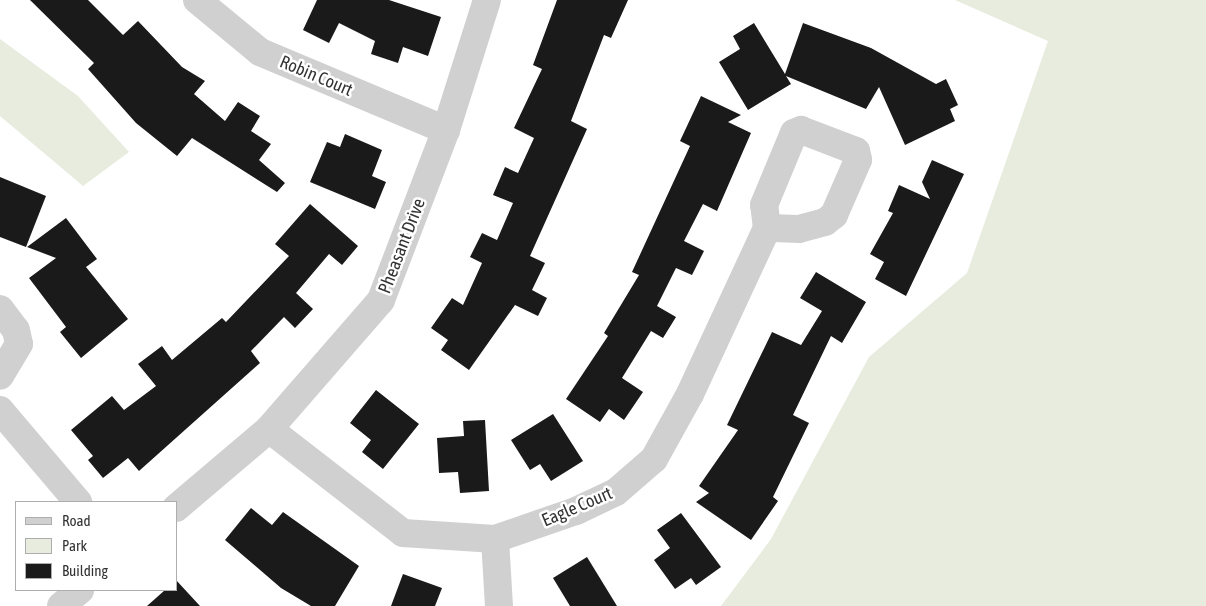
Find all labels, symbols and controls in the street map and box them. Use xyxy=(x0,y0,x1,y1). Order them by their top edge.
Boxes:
street label: Robin Court xyxy=(276,51,356,101)
street label: Pheasant Drive xyxy=(374,195,430,297)
street label: Eagle Court xyxy=(538,482,616,532)
legend xyxy=(15,501,178,591)
text: Road xyxy=(62,512,91,529)
text: Park xyxy=(62,537,87,554)
text: Building xyxy=(62,562,108,579)

